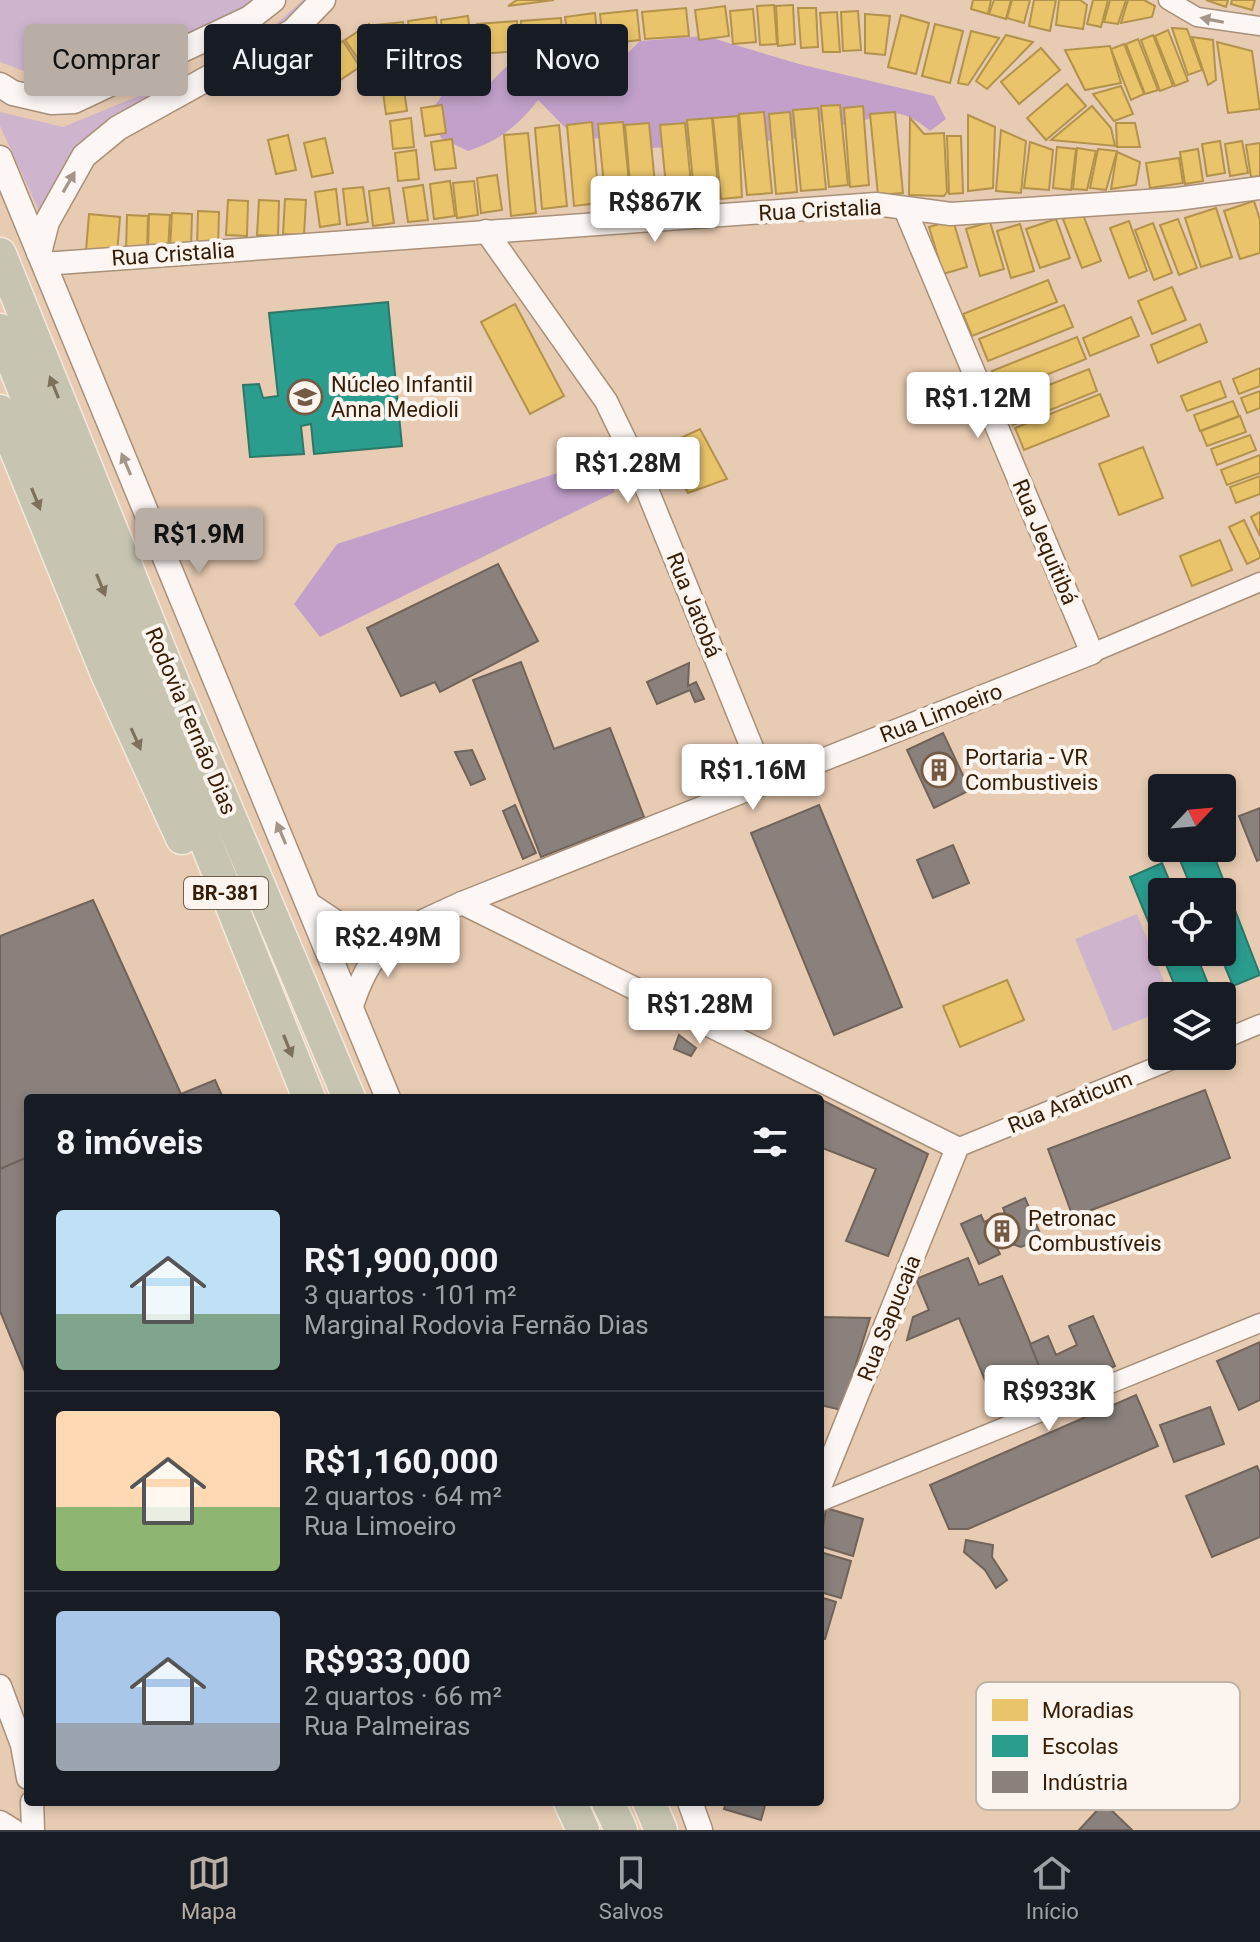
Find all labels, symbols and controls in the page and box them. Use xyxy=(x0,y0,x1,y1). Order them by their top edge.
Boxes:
one-way arrow xyxy=(1199,13,1224,26)
chip: Comprar xyxy=(24,24,188,96)
chip: Alugar xyxy=(204,24,341,96)
chip: Filtros xyxy=(357,24,491,96)
chip: Novo xyxy=(507,24,628,96)
one-way arrow xyxy=(62,171,76,193)
pin: R$867K xyxy=(590,176,720,244)
text: R$867K xyxy=(609,187,701,217)
street label: Rua Cristalia xyxy=(758,194,882,226)
street label: Rua Cristalia xyxy=(111,237,235,271)
place label: Núcleo Infantil Anna Medioli xyxy=(331,372,473,422)
pin: R$1.12M xyxy=(904,372,1052,440)
one-way arrow xyxy=(47,375,60,399)
school or university icon: Núcleo Infantil Anna Medioli xyxy=(286,378,324,416)
text: R$1.12M xyxy=(925,383,1031,413)
pin: R$1.28M xyxy=(554,437,702,505)
text: R$1.28M xyxy=(575,448,681,478)
one-way arrow xyxy=(120,452,133,476)
street label: Rua Jequitibá xyxy=(1007,476,1083,608)
one-way arrow xyxy=(30,487,43,511)
pin: R$1.9M xyxy=(134,508,264,576)
text: R$1.9M xyxy=(153,519,245,549)
street label: Rua Jatobá xyxy=(662,549,726,661)
one-way arrow xyxy=(95,573,108,597)
street label: Rodovia Fernão Dias xyxy=(140,624,242,818)
street label: Rua Limoeiro xyxy=(876,678,1006,748)
one-way arrow xyxy=(129,727,143,751)
pin: R$1.16M xyxy=(679,744,827,812)
place label: Portaria - VR Combustiveis xyxy=(965,745,1098,795)
building icon: Portaria - VR Combustiveis xyxy=(920,751,958,789)
text: R$1.16M xyxy=(700,755,806,785)
north arrow xyxy=(1148,774,1236,862)
map controls xyxy=(1148,774,1236,1070)
one-way arrow xyxy=(274,821,287,845)
road number: BR-381 xyxy=(184,877,268,909)
button: locate xyxy=(1148,878,1236,966)
pin: R$2.49M xyxy=(314,911,462,979)
text: R$2.49M xyxy=(335,922,441,952)
pin: R$1.28M xyxy=(626,978,774,1046)
button: layers xyxy=(1148,982,1236,1070)
text: R$1.28M xyxy=(647,989,753,1019)
one-way arrow xyxy=(282,1035,295,1059)
street label: Rua Araticum xyxy=(1004,1066,1136,1138)
icon: filters xyxy=(748,1120,792,1164)
text: 8 imóveis xyxy=(56,1122,203,1162)
place label: Petronac Combustíveis xyxy=(1028,1206,1162,1256)
building icon: Petronac Combustíveis xyxy=(983,1212,1021,1250)
text: R$1,900,000 xyxy=(304,1240,499,1280)
icon: home xyxy=(120,1242,216,1338)
street label: Rua Sapucaia xyxy=(852,1251,926,1385)
text: 3 quartos · 101 m² xyxy=(304,1280,517,1310)
text: Marginal Rodovia Fernão Dias xyxy=(304,1310,649,1340)
pin: R$933K xyxy=(984,1365,1114,1433)
text: R$933K xyxy=(1003,1376,1095,1406)
text: R$1,160,000 xyxy=(304,1441,499,1481)
icon: home xyxy=(120,1443,216,1539)
text: 2 quartos · 64 m² xyxy=(304,1481,502,1511)
text: Rua Limoeiro xyxy=(304,1511,456,1541)
text: R$933,000 xyxy=(304,1641,471,1681)
icon: home xyxy=(120,1643,216,1739)
text: 2 quartos · 66 m² xyxy=(304,1681,502,1711)
legend xyxy=(976,1682,1240,1810)
text: Moradias xyxy=(1042,1698,1134,1723)
text: Rua Palmeiras xyxy=(304,1711,470,1741)
text: Escolas xyxy=(1042,1734,1119,1759)
text: Indústria xyxy=(1042,1770,1128,1795)
tab: Mapa xyxy=(181,1851,237,1924)
tab: Salvos xyxy=(599,1851,664,1924)
tab: Início xyxy=(1026,1851,1079,1924)

